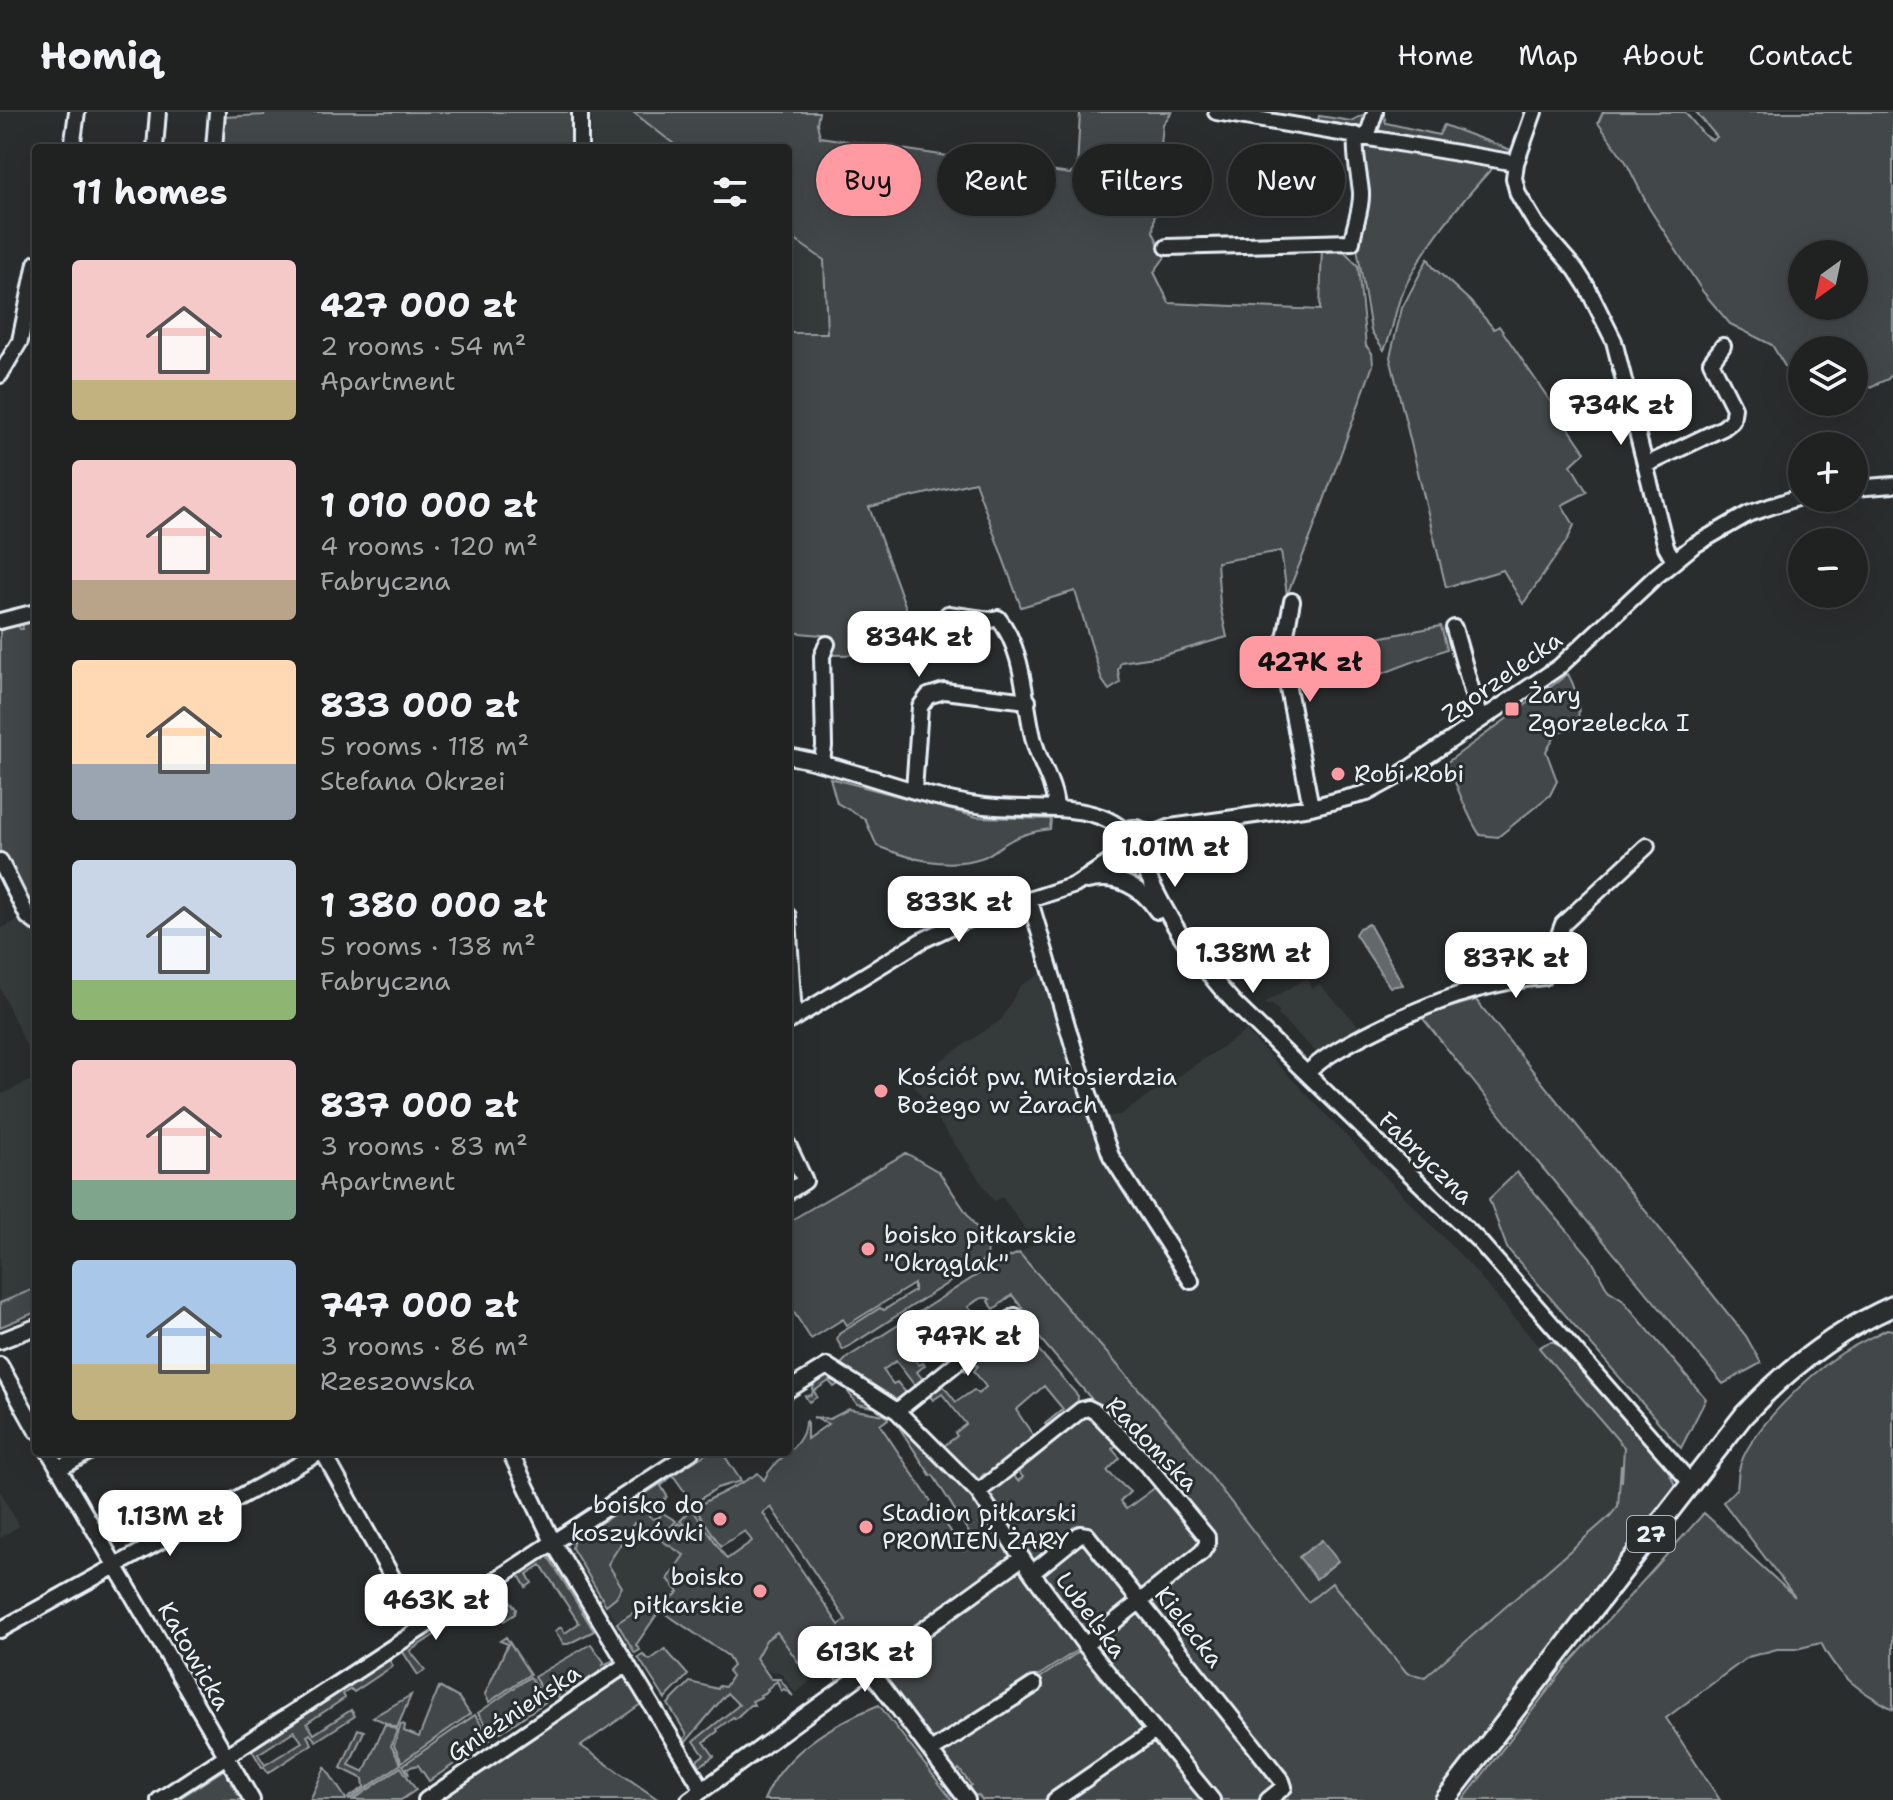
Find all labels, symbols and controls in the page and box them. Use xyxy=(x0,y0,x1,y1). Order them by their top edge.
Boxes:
text: Homiq xyxy=(40,30,162,81)
text: Home xyxy=(1397,36,1474,74)
text: Map xyxy=(1518,36,1578,74)
text: About xyxy=(1622,36,1704,74)
text: Contact xyxy=(1748,36,1853,74)
chip: Buy xyxy=(816,144,921,216)
chip: Rent xyxy=(937,144,1056,216)
chip: Filters xyxy=(1072,144,1212,216)
chip: New xyxy=(1228,144,1345,216)
text: 11 homes xyxy=(72,169,228,215)
icon: filters xyxy=(708,170,752,214)
north arrow xyxy=(1788,240,1868,320)
map controls xyxy=(1788,240,1868,608)
text: 427 000 zł xyxy=(320,282,517,328)
icon: home xyxy=(136,292,232,388)
text: 2 rooms · 54 m² xyxy=(320,328,526,363)
button: layers xyxy=(1788,336,1868,416)
text: Apartment xyxy=(320,363,456,398)
pin: 734K zł xyxy=(1547,379,1695,447)
text: 734K zł xyxy=(1568,387,1674,422)
button: + xyxy=(1788,432,1868,512)
text: 1 010 000 zł xyxy=(320,482,537,528)
icon: home xyxy=(136,492,232,588)
text: 4 rooms · 120 m² xyxy=(320,528,538,563)
button: − xyxy=(1788,528,1868,608)
text: Fabryczna xyxy=(320,563,451,598)
pin: 834K zł xyxy=(845,611,993,679)
text: 834K zł xyxy=(866,619,972,654)
street label: Zgorzelecka xyxy=(1435,624,1569,730)
pin: 427K zł xyxy=(1236,636,1384,704)
text: 427K zł xyxy=(1258,644,1362,679)
place label: Żary Zgorzelecka I xyxy=(1528,679,1690,739)
text: 833 000 zł xyxy=(320,682,519,728)
icon: home xyxy=(136,692,232,788)
marker: Żary Zgorzelecka I xyxy=(1503,700,1521,718)
text: 5 rooms · 118 m² xyxy=(320,728,529,763)
place label: Robi Robi xyxy=(1354,758,1464,790)
text: Stefana Okrzei xyxy=(320,763,506,798)
marker: Robi Robi xyxy=(1329,765,1347,783)
pin: 1.01M zł xyxy=(1092,821,1258,889)
text: 1.01M zł xyxy=(1121,829,1229,864)
pin: 833K zł xyxy=(885,876,1033,944)
text: 1 380 000 zł xyxy=(320,882,547,928)
text: 833K zł xyxy=(906,884,1012,919)
icon: home xyxy=(136,892,232,988)
pin: 1.38M zł xyxy=(1170,927,1336,995)
text: 5 rooms · 138 m² xyxy=(320,928,536,963)
pin: 837K zł xyxy=(1442,932,1590,1000)
text: 1.38M zł xyxy=(1195,935,1311,970)
text: 837K zł xyxy=(1463,940,1569,975)
text: Fabryczna xyxy=(320,963,451,998)
place label: Kościół pw. Miłosierdzia Bożego w Żarach xyxy=(897,1061,1177,1121)
text: 837 000 zł xyxy=(320,1082,518,1128)
marker: Kościół pw. Miłosierdzia Bożego w Żarach xyxy=(872,1082,890,1100)
icon: home xyxy=(136,1092,232,1188)
street label: Fabryczna xyxy=(1372,1105,1480,1211)
text: 3 rooms · 83 m² xyxy=(320,1128,528,1163)
text: Apartment xyxy=(320,1163,456,1198)
place label: boisko piłkarskie "Okrąglak" xyxy=(884,1219,1077,1279)
marker: boisko piłkarskie "Okrąglak" xyxy=(859,1240,877,1258)
text: 747 000 zł xyxy=(320,1282,519,1328)
icon: home xyxy=(136,1292,232,1388)
pin: 747K zł xyxy=(894,1310,1042,1378)
text: 747K zł xyxy=(915,1318,1021,1353)
text: 3 rooms · 86 m² xyxy=(320,1328,529,1363)
text: Rzeszowska xyxy=(320,1363,475,1398)
street label: Radomska xyxy=(1099,1390,1205,1498)
place label: boisko do koszykówki xyxy=(571,1489,704,1549)
pin: 1.13M zł xyxy=(87,1490,253,1558)
place label: Stadion piłkarski PROMIEŃ ŻARY xyxy=(882,1497,1077,1557)
text: 1.13M zł xyxy=(116,1498,224,1533)
marker: boisko do koszykówki xyxy=(711,1510,729,1528)
road number: 27 xyxy=(1627,1516,1675,1552)
marker: Stadion piłkarski PROMIEŃ ŻARY xyxy=(857,1518,875,1536)
place label: boisko piłkarskie xyxy=(633,1561,744,1621)
street label: Lubelska xyxy=(1048,1565,1134,1665)
pin: 463K zł xyxy=(362,1574,510,1642)
street label: Kielecka xyxy=(1147,1580,1231,1674)
text: 463K zł xyxy=(383,1582,489,1617)
marker: boisko piłkarskie xyxy=(751,1582,769,1600)
street label: Katowicka xyxy=(150,1596,238,1716)
pin: 613K zł xyxy=(791,1626,939,1694)
text: 613K zł xyxy=(816,1634,914,1669)
street label: Gnieźnieńska xyxy=(441,1657,587,1769)

